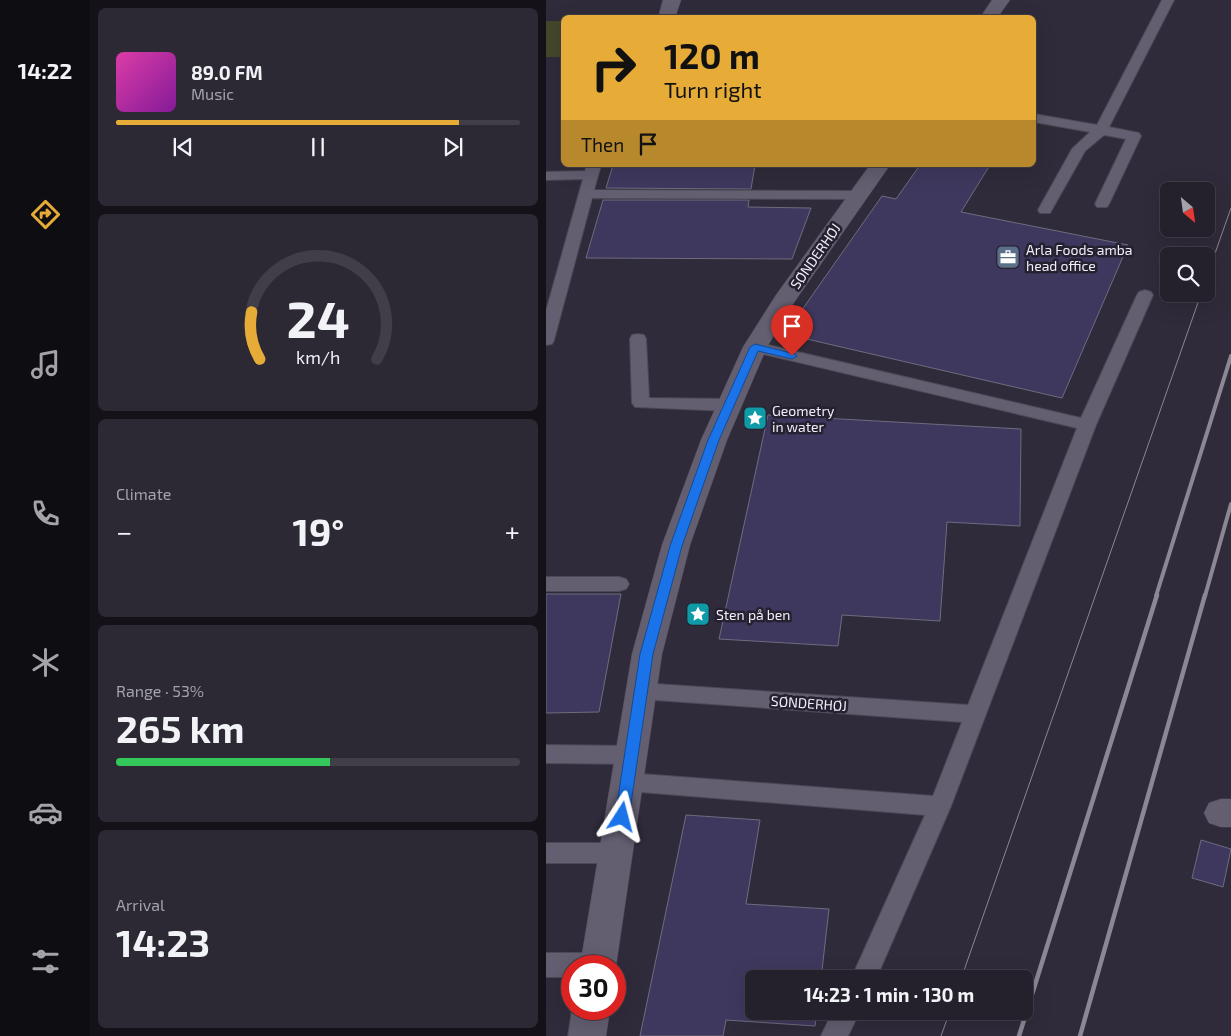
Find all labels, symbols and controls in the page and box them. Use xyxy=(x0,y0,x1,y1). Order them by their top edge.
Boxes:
text: 120 m xyxy=(664,34,760,76)
icon: right xyxy=(581,35,646,100)
text: 14:22 xyxy=(18,57,72,83)
text: 89.0 FM xyxy=(191,61,263,84)
text: Turn right xyxy=(664,76,762,102)
text: Music xyxy=(191,84,234,103)
icon: arrive xyxy=(634,130,662,158)
icon: previous xyxy=(169,133,197,161)
icon: pause xyxy=(304,133,332,161)
icon: next xyxy=(439,133,467,161)
text: Then xyxy=(581,133,624,156)
north arrow xyxy=(1160,182,1215,238)
map controls xyxy=(1160,182,1215,302)
icon: directions xyxy=(28,197,63,232)
street label: SØNDERHØJ xyxy=(786,220,844,292)
place label: Arla Foods amba head office xyxy=(1026,241,1132,274)
office icon: Arla Foods amba head office xyxy=(995,244,1021,270)
button: search xyxy=(1160,247,1215,302)
text: 24 xyxy=(286,286,350,348)
pin xyxy=(771,305,813,356)
icon: arrive xyxy=(778,312,806,340)
text: km/h xyxy=(296,346,340,368)
icon: music xyxy=(28,347,63,382)
place label: Geometry in water xyxy=(772,402,835,435)
place icon: Geometry in water xyxy=(742,405,768,431)
text: Climate xyxy=(116,484,171,503)
icon: phone xyxy=(28,496,63,531)
text: 19° xyxy=(293,508,344,554)
text: − xyxy=(116,514,132,548)
text: + xyxy=(505,514,520,548)
place icon: Sten på ben xyxy=(685,601,711,627)
place label: Sten på ben xyxy=(716,606,790,623)
icon: climate xyxy=(28,645,63,680)
text: Range · 53% xyxy=(116,681,204,700)
street label: SØNDERHØJ xyxy=(770,692,848,714)
text: 265 km xyxy=(116,705,244,751)
position arrow xyxy=(595,790,647,842)
icon: car xyxy=(28,795,63,830)
text: Arrival xyxy=(116,895,165,914)
text: 14:23 xyxy=(116,919,210,965)
icon: filters xyxy=(28,944,63,979)
speed limit sign: 30 xyxy=(561,955,626,1020)
text: 14:23 · 1 min · 130 m xyxy=(804,983,974,1006)

